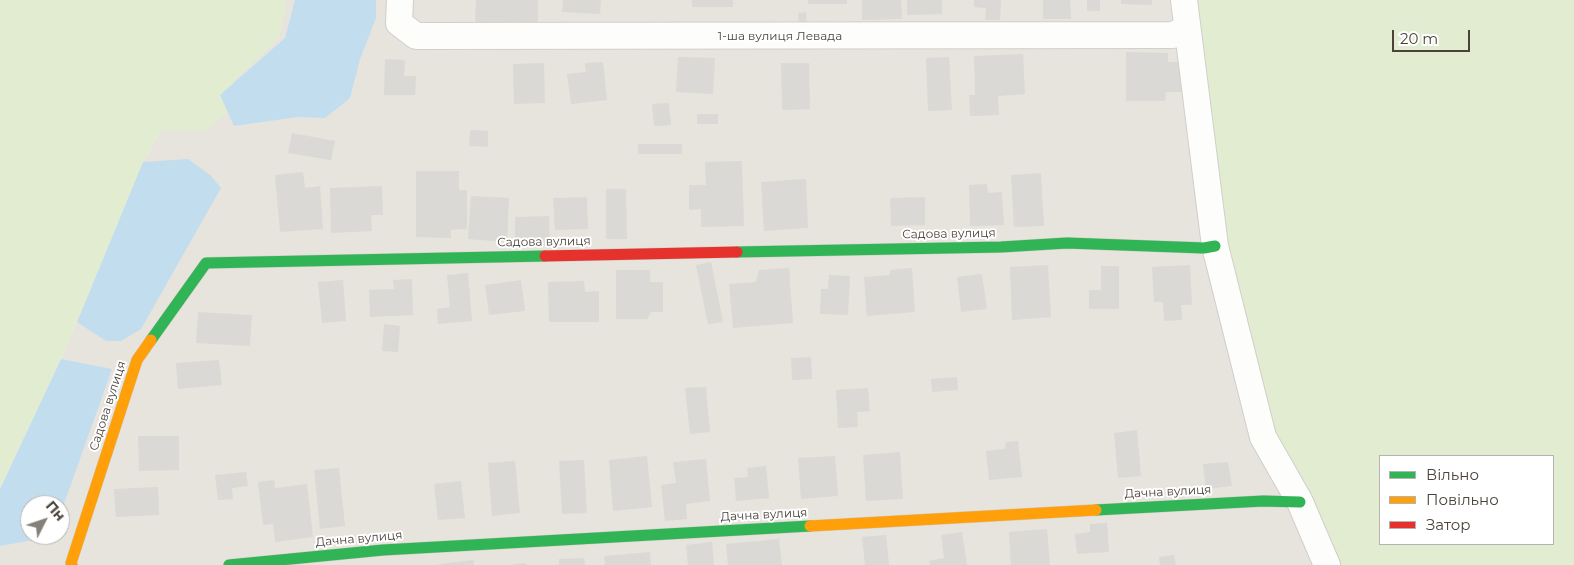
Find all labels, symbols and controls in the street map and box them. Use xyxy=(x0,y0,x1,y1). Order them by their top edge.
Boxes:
scale bar xyxy=(1394,20,1472,52)
street label: 1-ша вулиця Левада xyxy=(718,29,842,43)
text: 20 m xyxy=(1400,29,1438,48)
street label: Садова вулиця xyxy=(902,226,996,242)
street label: Садова вулиця xyxy=(497,234,591,250)
street label: Садова вулиця xyxy=(87,359,129,453)
legend xyxy=(1379,455,1554,545)
text: Вільно xyxy=(1426,465,1479,484)
street label: Дачна вулиця xyxy=(1124,483,1212,501)
text: Повільно xyxy=(1426,490,1499,509)
north arrow xyxy=(20,495,70,545)
text: Пн xyxy=(42,497,69,525)
street label: Дачна вулиця xyxy=(720,506,808,524)
text: Затор xyxy=(1426,515,1471,534)
street label: Дачна вулиця xyxy=(315,528,403,550)

